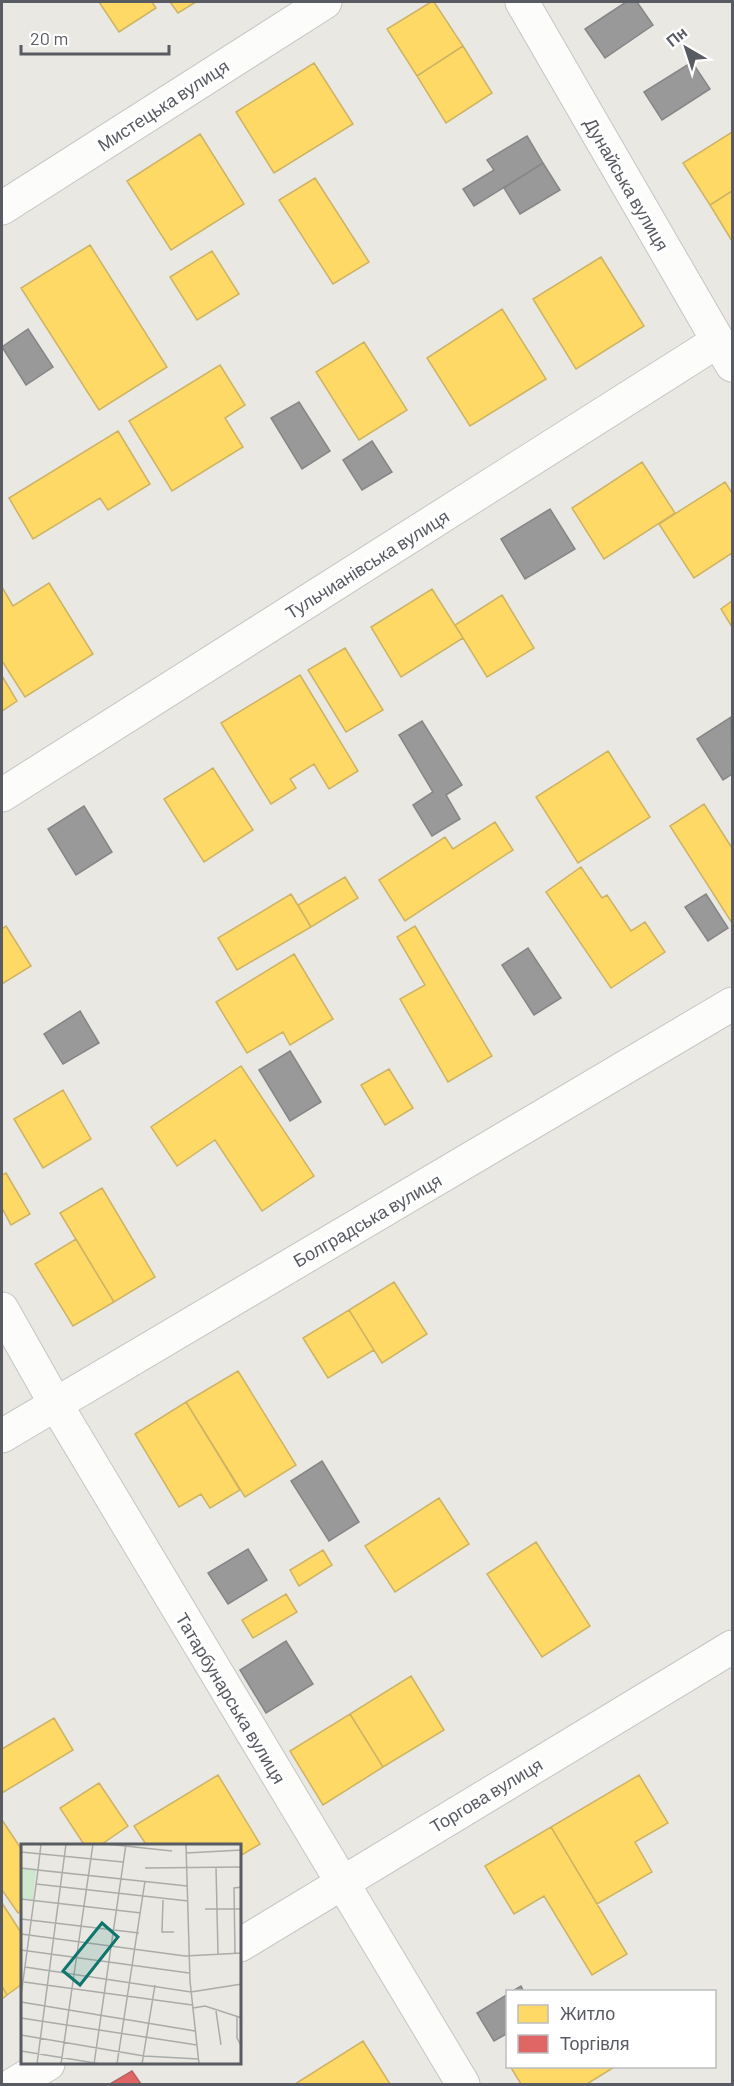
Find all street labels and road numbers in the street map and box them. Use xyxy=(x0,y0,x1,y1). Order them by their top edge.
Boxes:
street label: Мистецька вулиця xyxy=(93,54,233,156)
street label: Дунайська вулиця xyxy=(580,113,674,255)
street label: Тульчианівська вулиця xyxy=(281,505,453,623)
street label: Болградська вулиця xyxy=(289,1169,445,1271)
street label: Татарбунарська вулиця xyxy=(171,1609,291,1787)
street label: Торгова вулиця xyxy=(426,1753,546,1837)

